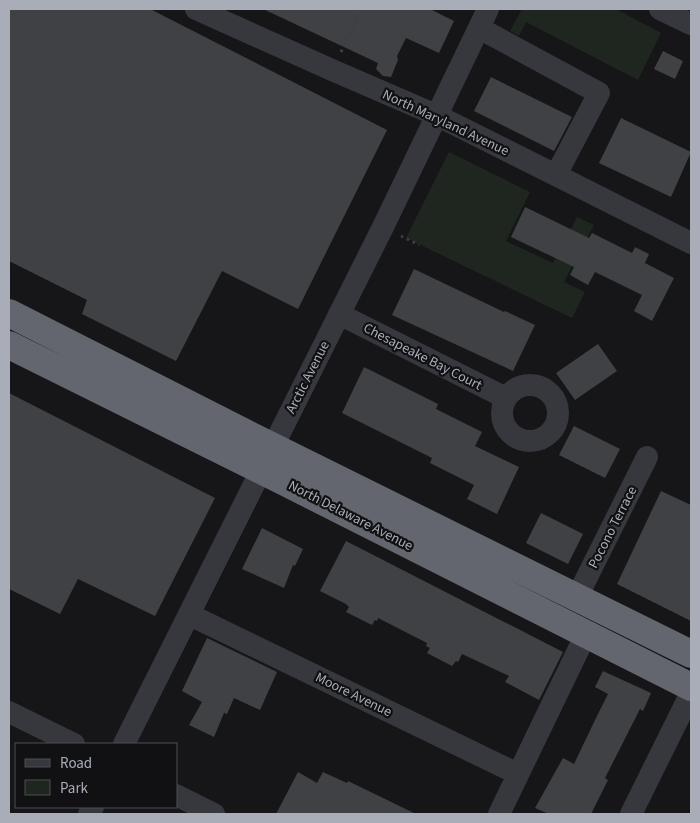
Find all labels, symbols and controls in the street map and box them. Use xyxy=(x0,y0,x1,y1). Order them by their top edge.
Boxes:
street label: North Maryland Avenue xyxy=(379,85,512,161)
street label: Chesapeake Bay Court xyxy=(360,318,486,396)
street label: Arctic Avenue xyxy=(281,338,335,417)
street label: North Delaware Avenue xyxy=(285,476,416,556)
street label: Pocono Terrace xyxy=(584,483,642,572)
street label: Moore Avenue xyxy=(312,668,395,722)
legend xyxy=(15,743,178,808)
text: Road xyxy=(60,753,92,774)
text: Park xyxy=(60,778,89,799)

